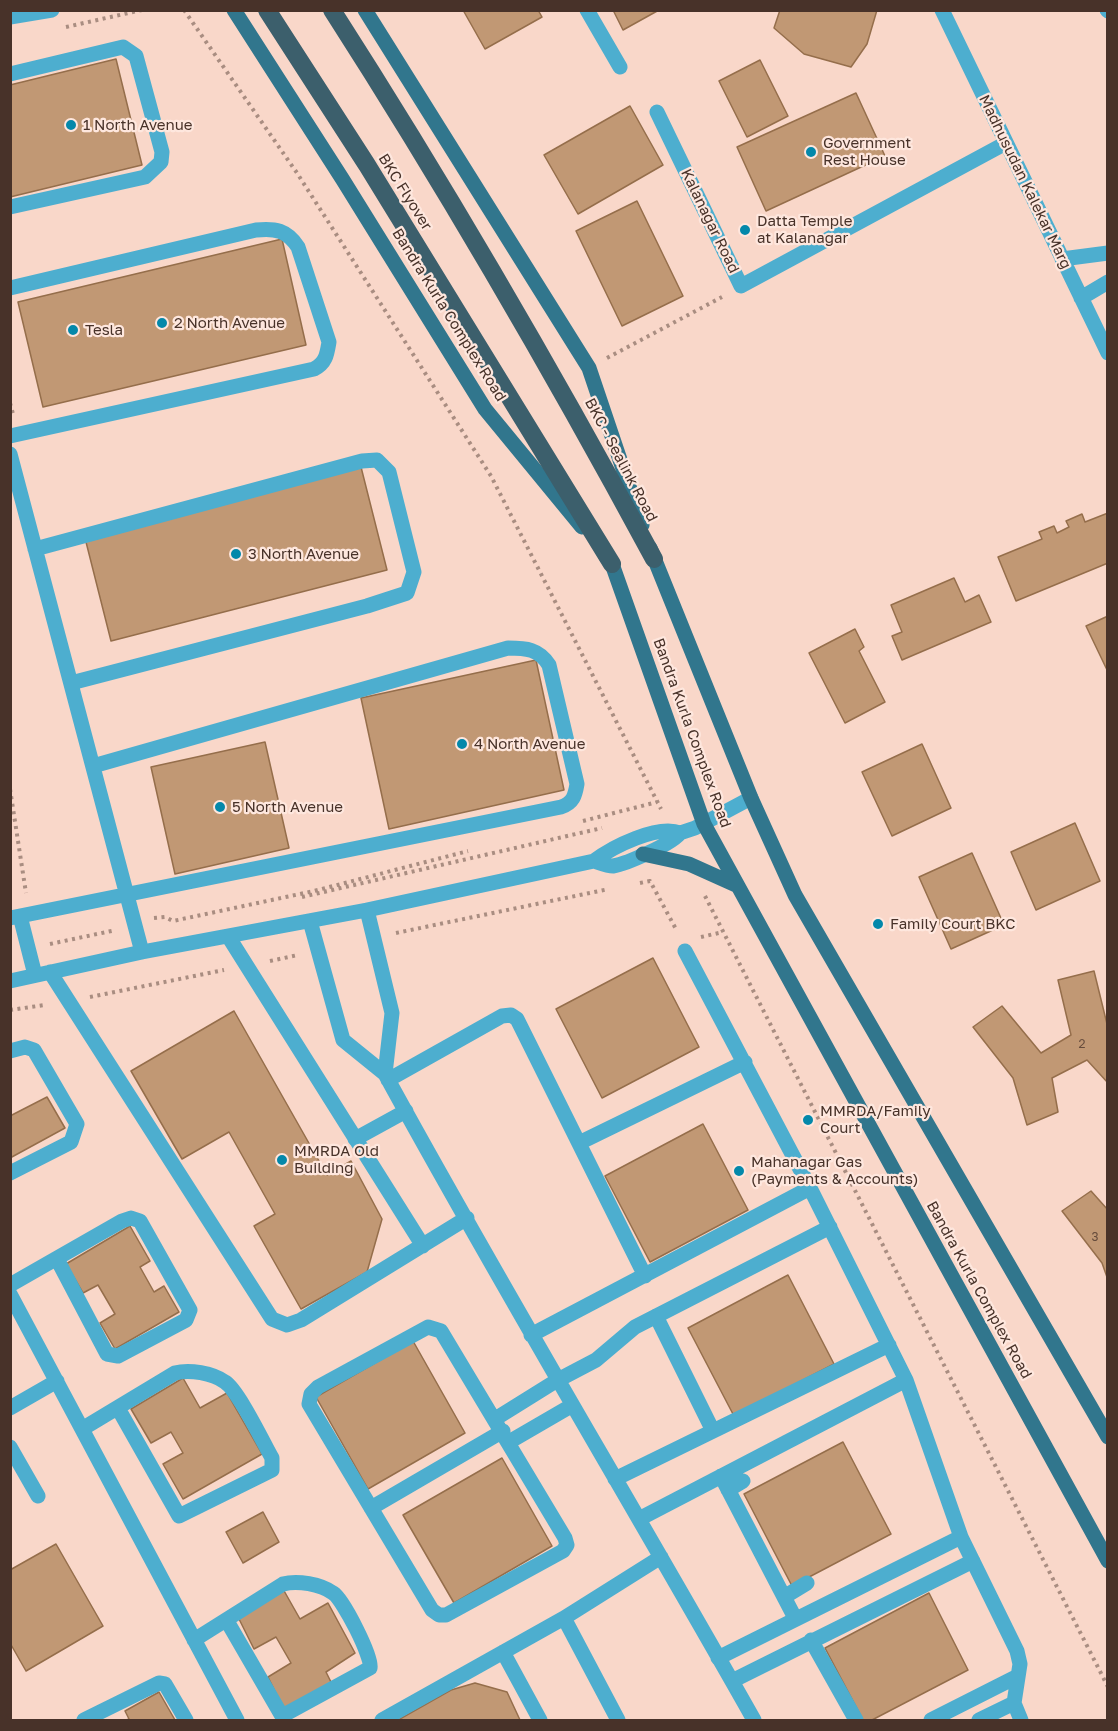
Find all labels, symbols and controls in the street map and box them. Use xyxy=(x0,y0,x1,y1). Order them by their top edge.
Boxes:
street label: Madhusudan Kalekar Marg xyxy=(975,92,1075,272)
place label: 1 North Avenue xyxy=(83,116,192,134)
marker: 1 North Avenue xyxy=(64,118,78,132)
place label: Government Rest House xyxy=(823,134,911,169)
marker: Government Rest House xyxy=(804,145,818,159)
street label: BKC Flyover xyxy=(374,150,436,234)
street label: Kalanagar Road xyxy=(677,166,743,276)
place label: Datta Temple at Kalanagar xyxy=(757,212,852,247)
marker: Datta Temple at Kalanagar xyxy=(738,223,752,237)
street label: Bandra Kurla Complex Road xyxy=(388,225,510,405)
place label: 2 North Avenue xyxy=(174,314,285,332)
marker: 2 North Avenue xyxy=(155,316,169,330)
place label: Tesla xyxy=(85,321,123,339)
marker: Tesla xyxy=(66,323,80,337)
street label: BKC - Sealink Road xyxy=(581,395,661,525)
place label: 3 North Avenue xyxy=(248,545,359,563)
marker: 3 North Avenue xyxy=(229,547,243,561)
street label: Bandra Kurla Complex Road xyxy=(649,636,735,830)
place label: 4 North Avenue xyxy=(474,735,585,753)
marker: 4 North Avenue xyxy=(455,737,469,751)
place label: 5 North Avenue xyxy=(232,798,343,816)
marker: 5 North Avenue xyxy=(213,800,227,814)
place label: Family Court BKC xyxy=(890,915,1016,933)
marker: Family Court BKC xyxy=(871,917,885,931)
house number: 2 xyxy=(1079,1037,1085,1051)
place label: MMRDA/Family Court xyxy=(820,1102,931,1137)
marker: MMRDA/Family Court xyxy=(801,1113,815,1127)
place label: MMRDA Old Building xyxy=(294,1142,379,1177)
marker: MMRDA Old Building xyxy=(275,1153,289,1167)
place label: Mahanagar Gas (Payments & Accounts) xyxy=(751,1153,919,1188)
marker: Mahanagar Gas (Payments & Accounts) xyxy=(732,1164,746,1178)
street label: Bandra Kurla Complex Road xyxy=(923,1198,1035,1382)
house number: 3 xyxy=(1091,1230,1099,1244)

